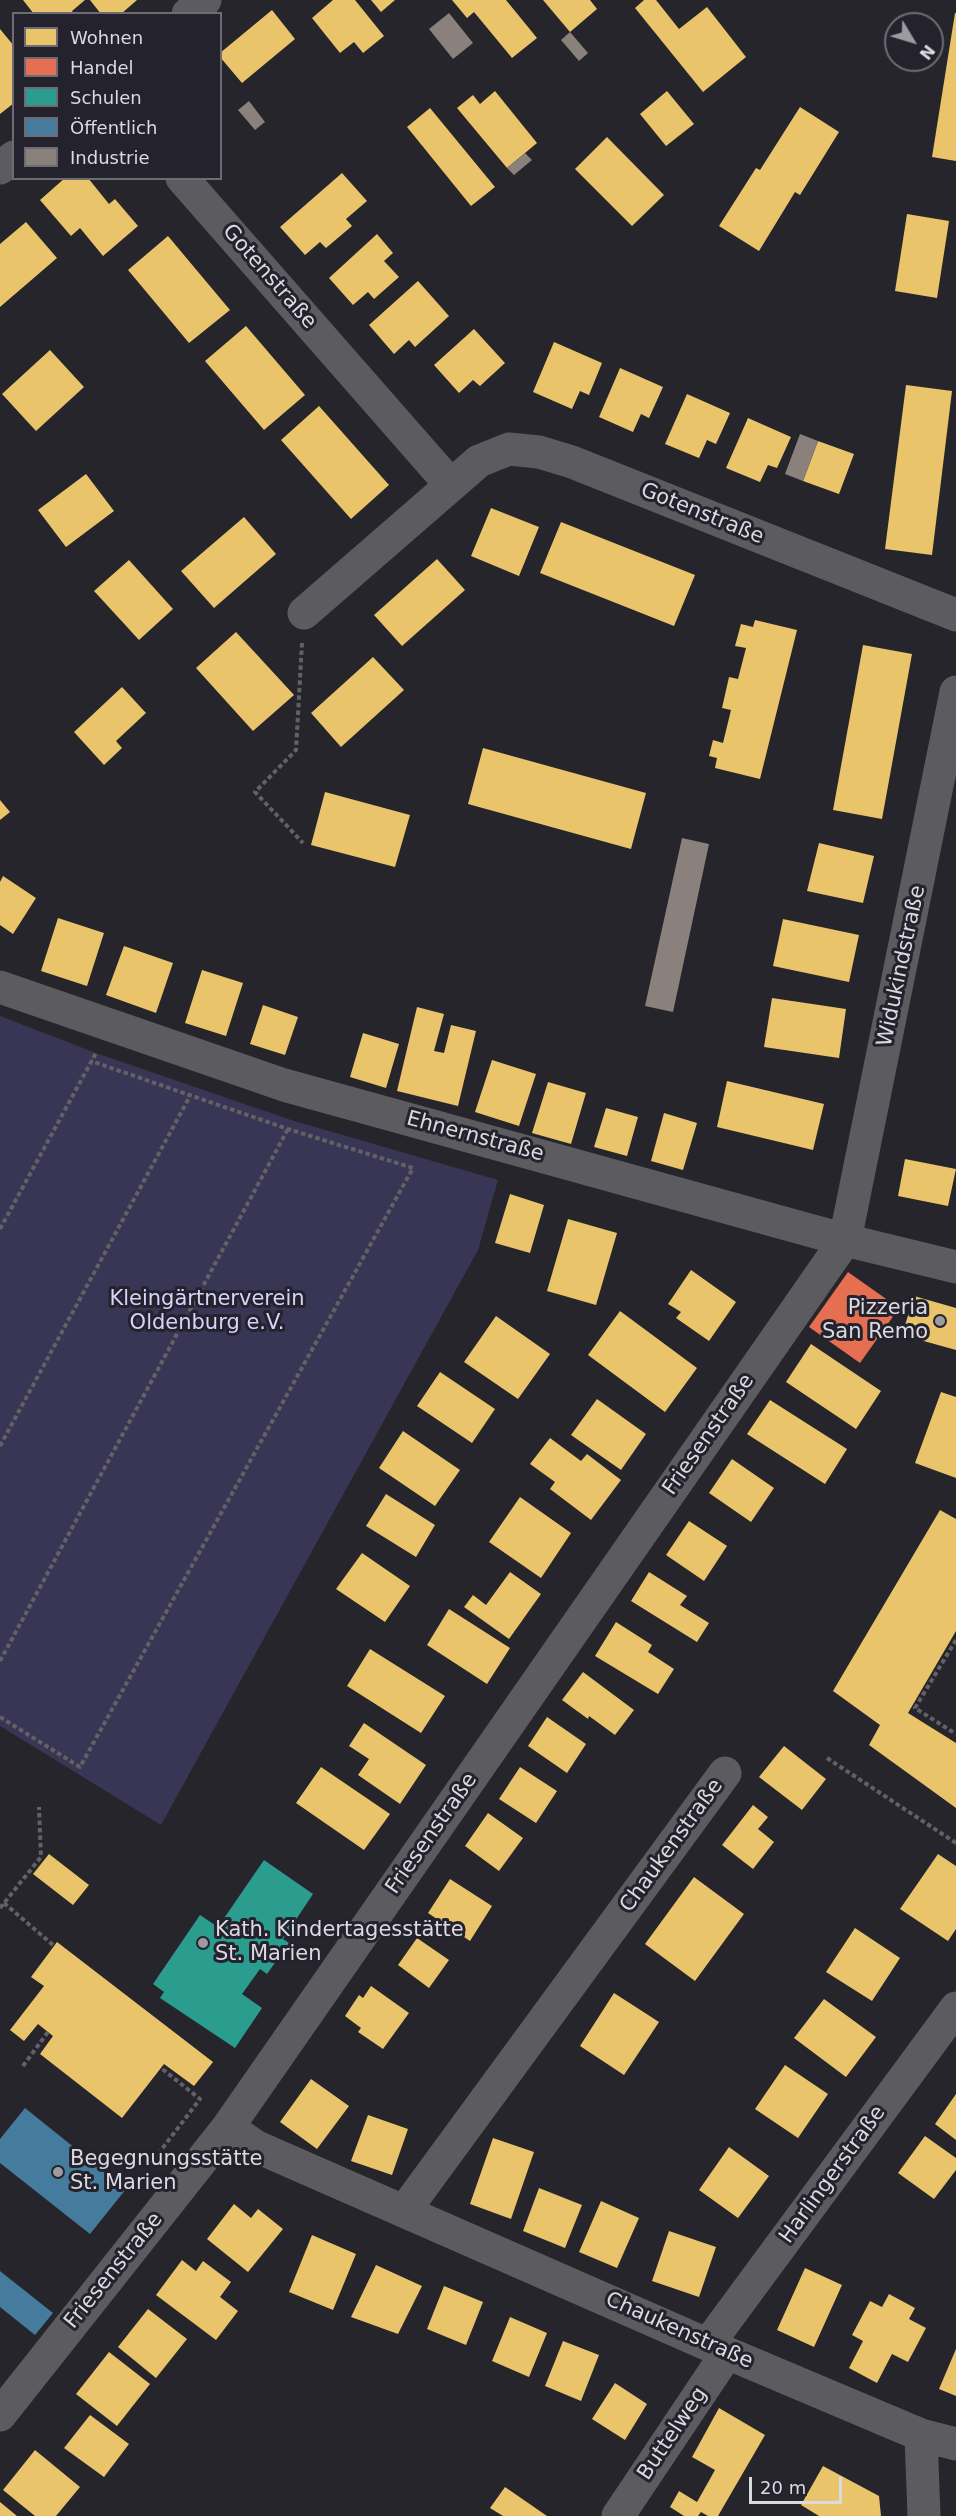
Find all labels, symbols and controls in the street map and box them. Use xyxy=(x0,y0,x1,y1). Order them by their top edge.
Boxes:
legend xyxy=(12,12,222,180)
north arrow xyxy=(884,12,944,72)
text: Wohnen xyxy=(70,27,143,48)
text: N xyxy=(915,41,939,63)
text: Handel xyxy=(70,57,133,78)
text: Schulen xyxy=(70,87,142,108)
text: Öffentlich xyxy=(70,117,157,138)
text: Industrie xyxy=(70,147,149,168)
street label: Gotenstraße xyxy=(217,220,321,334)
street label: Gotenstraße xyxy=(637,478,767,550)
street label: Widukindstraße xyxy=(873,883,931,1049)
street label: Ehnernstraße xyxy=(404,1107,546,1167)
park label: Kleingärtnerverein Oldenburg e.V. xyxy=(109,1287,305,1337)
place label: Pizzeria San Remo xyxy=(822,1296,928,1346)
marker: Pizzeria San Remo xyxy=(933,1314,947,1328)
street label: Friesenstraße xyxy=(658,1370,760,1500)
street label: Friesenstraße xyxy=(381,1769,483,1899)
street label: Chaukenstraße xyxy=(615,1774,729,1918)
place label: Kath. Kindertagesstätte St. Marien xyxy=(215,1918,464,1968)
marker: Kath. Kindertagesstätte St. Marien xyxy=(196,1936,210,1950)
street label: Harlingerstraße xyxy=(775,2101,891,2249)
place label: Begegnungsstätte St. Marien xyxy=(70,2147,263,2197)
marker: Begegnungsstätte St. Marien xyxy=(51,2165,65,2179)
street label: Friesenstraße xyxy=(60,2208,168,2334)
street label: Chaukenstraße xyxy=(601,2287,757,2375)
street label: Buttelweg xyxy=(633,2383,713,2485)
scale bar xyxy=(752,2465,845,2503)
text: 20 m xyxy=(760,2477,806,2498)

